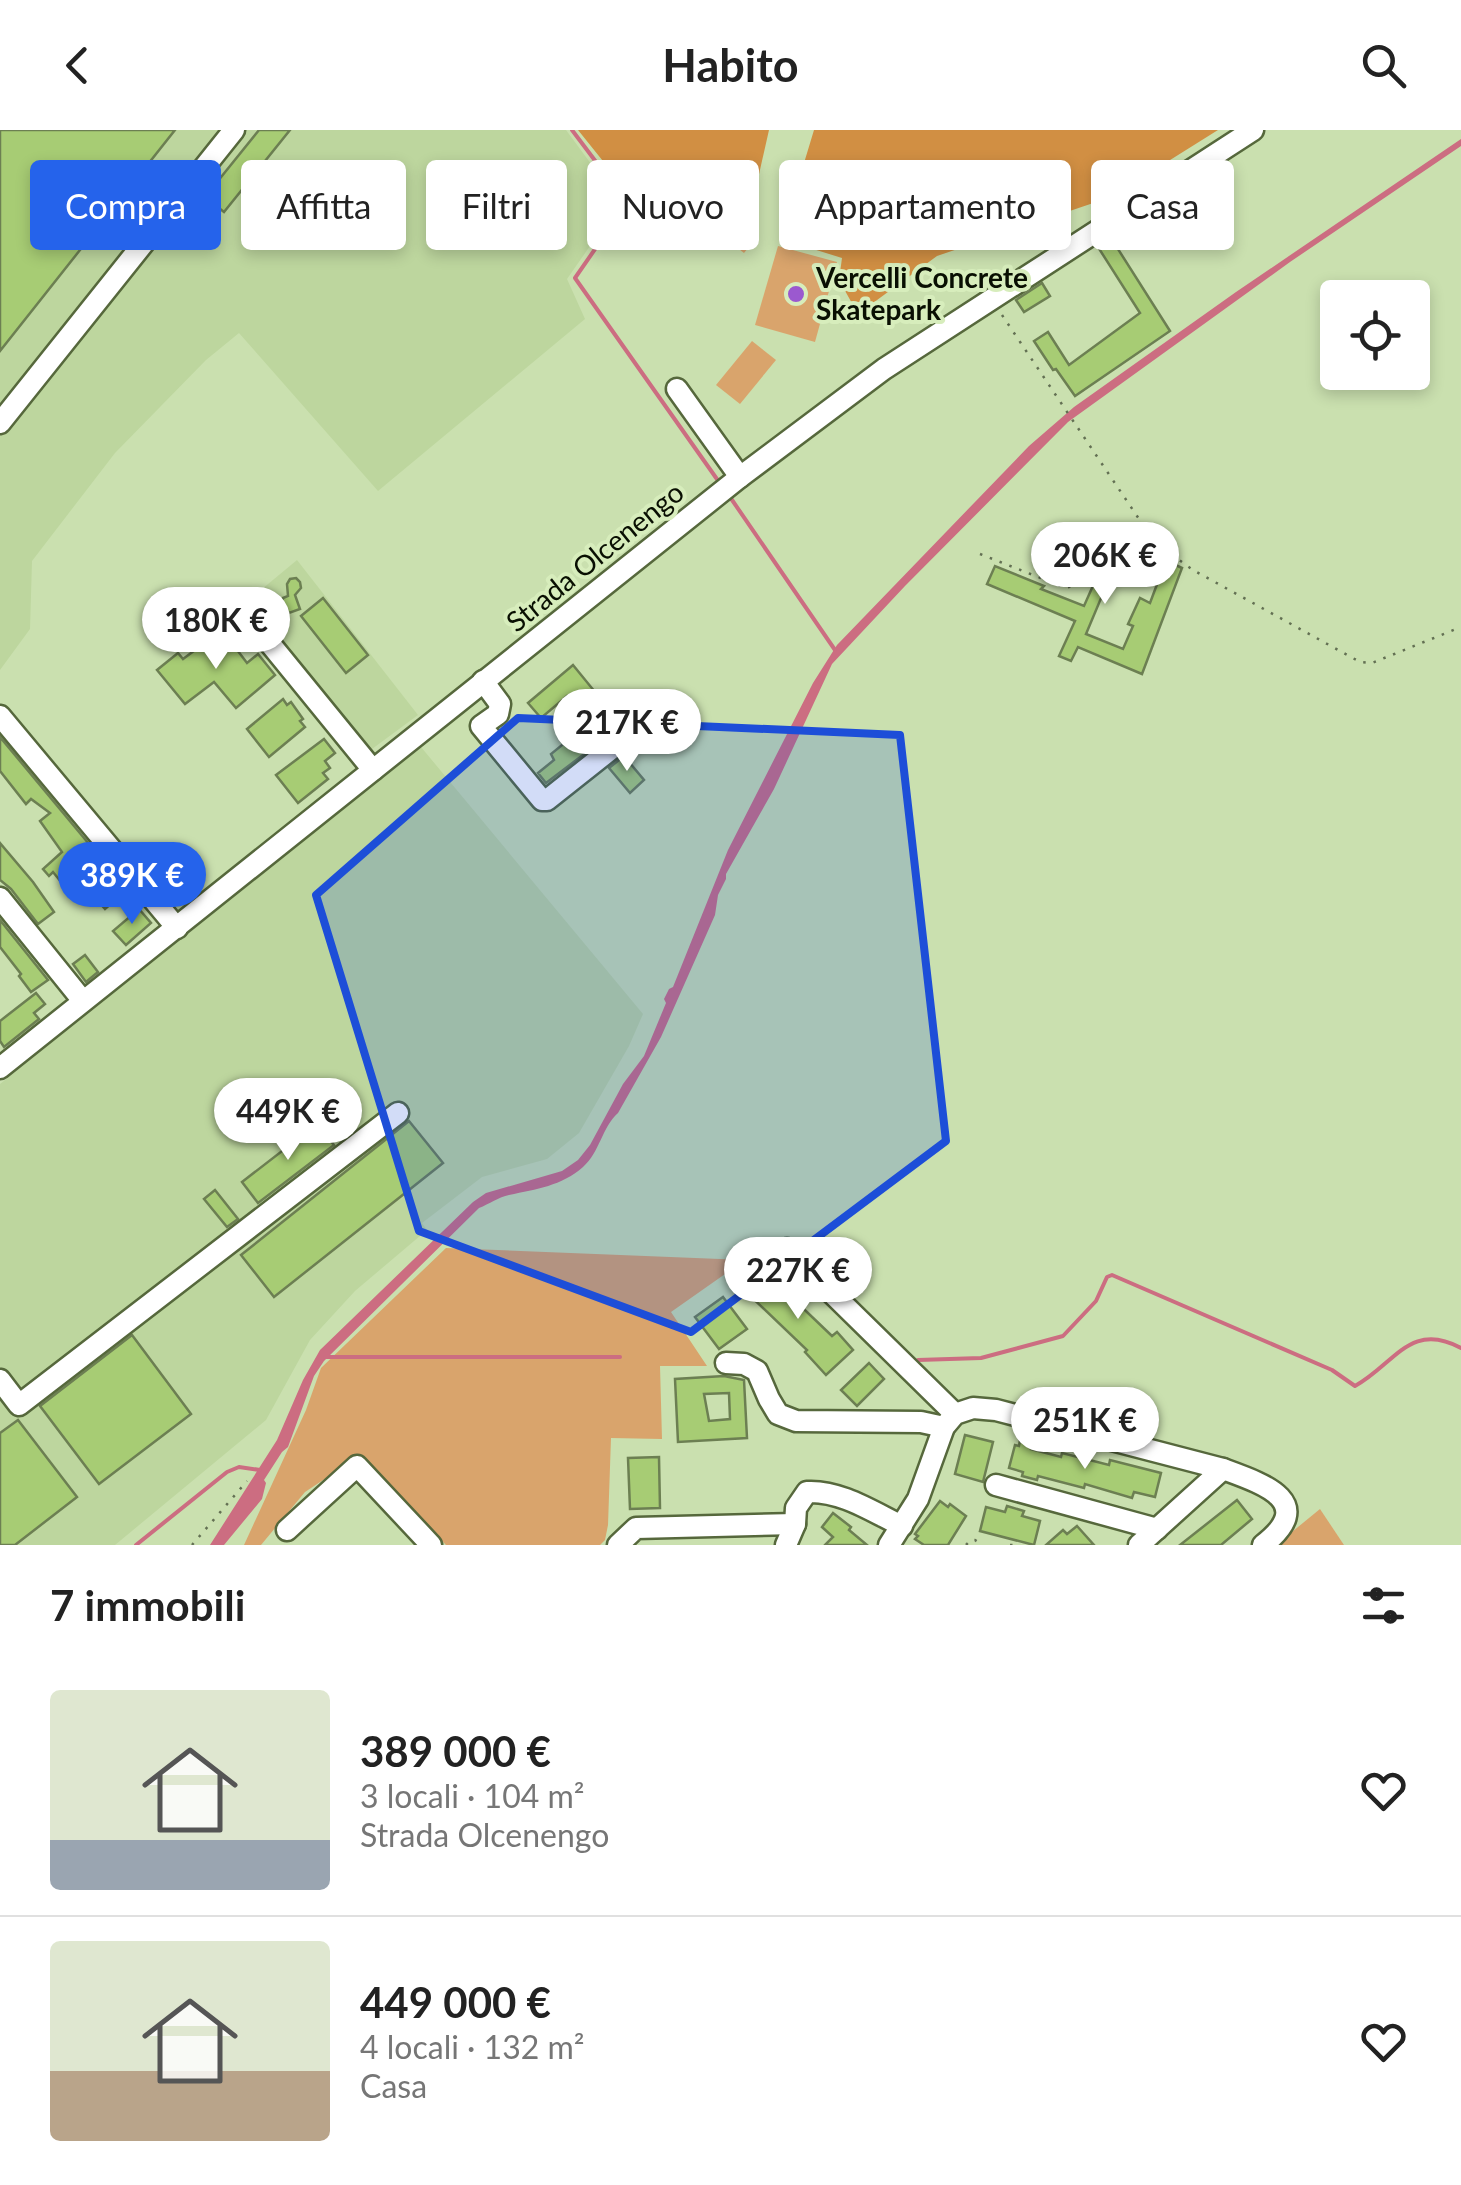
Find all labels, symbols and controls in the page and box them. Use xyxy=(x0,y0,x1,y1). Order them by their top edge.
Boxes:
icon: back xyxy=(50,38,105,93)
text: Habito xyxy=(662,38,799,92)
icon: search xyxy=(1356,38,1411,93)
chip: Compra xyxy=(30,160,221,250)
chip: Affitta xyxy=(241,160,406,250)
chip: Filtri xyxy=(426,160,567,250)
chip: Nuovo xyxy=(587,160,759,250)
chip: Appartamento xyxy=(779,160,1071,250)
chip: Casa xyxy=(1091,160,1234,250)
place label: Vercelli Concrete Skatepark xyxy=(815,260,1028,326)
map controls xyxy=(1320,280,1430,390)
button: locate xyxy=(1320,280,1430,390)
marker: Vercelli Concrete Skatepark xyxy=(785,283,807,305)
street label: Strada Olcenengo xyxy=(499,474,690,638)
pin: 206K € xyxy=(1024,522,1186,607)
text: 206K € xyxy=(1053,535,1157,574)
pin: 180K € xyxy=(135,587,297,672)
text: 180K € xyxy=(164,600,268,639)
pin: 217K € xyxy=(546,689,708,774)
text: 217K € xyxy=(575,702,679,741)
pin: 389K € xyxy=(51,842,213,927)
text: 389K € xyxy=(80,855,184,894)
pin: 449K € xyxy=(207,1078,369,1163)
text: 449K € xyxy=(236,1091,340,1130)
pin: 227K € xyxy=(717,1237,879,1322)
text: 227K € xyxy=(746,1250,850,1289)
pin: 251K € xyxy=(1004,1387,1166,1472)
text: 251K € xyxy=(1033,1400,1137,1439)
icon: filters xyxy=(1356,1578,1411,1633)
text: 7 immobili xyxy=(50,1580,245,1630)
text: 389 000 € xyxy=(360,1726,551,1776)
icon: home xyxy=(130,1730,250,1850)
icon: heart xyxy=(1356,1763,1411,1818)
text: 3 locali · 104 m² xyxy=(360,1776,584,1815)
text: Strada Olcenengo xyxy=(360,1815,609,1854)
text: 449 000 € xyxy=(360,1977,551,2027)
icon: home xyxy=(130,1981,250,2101)
icon: heart xyxy=(1356,2014,1411,2069)
text: 4 locali · 132 m² xyxy=(360,2027,584,2066)
text: Casa xyxy=(360,2066,427,2105)

